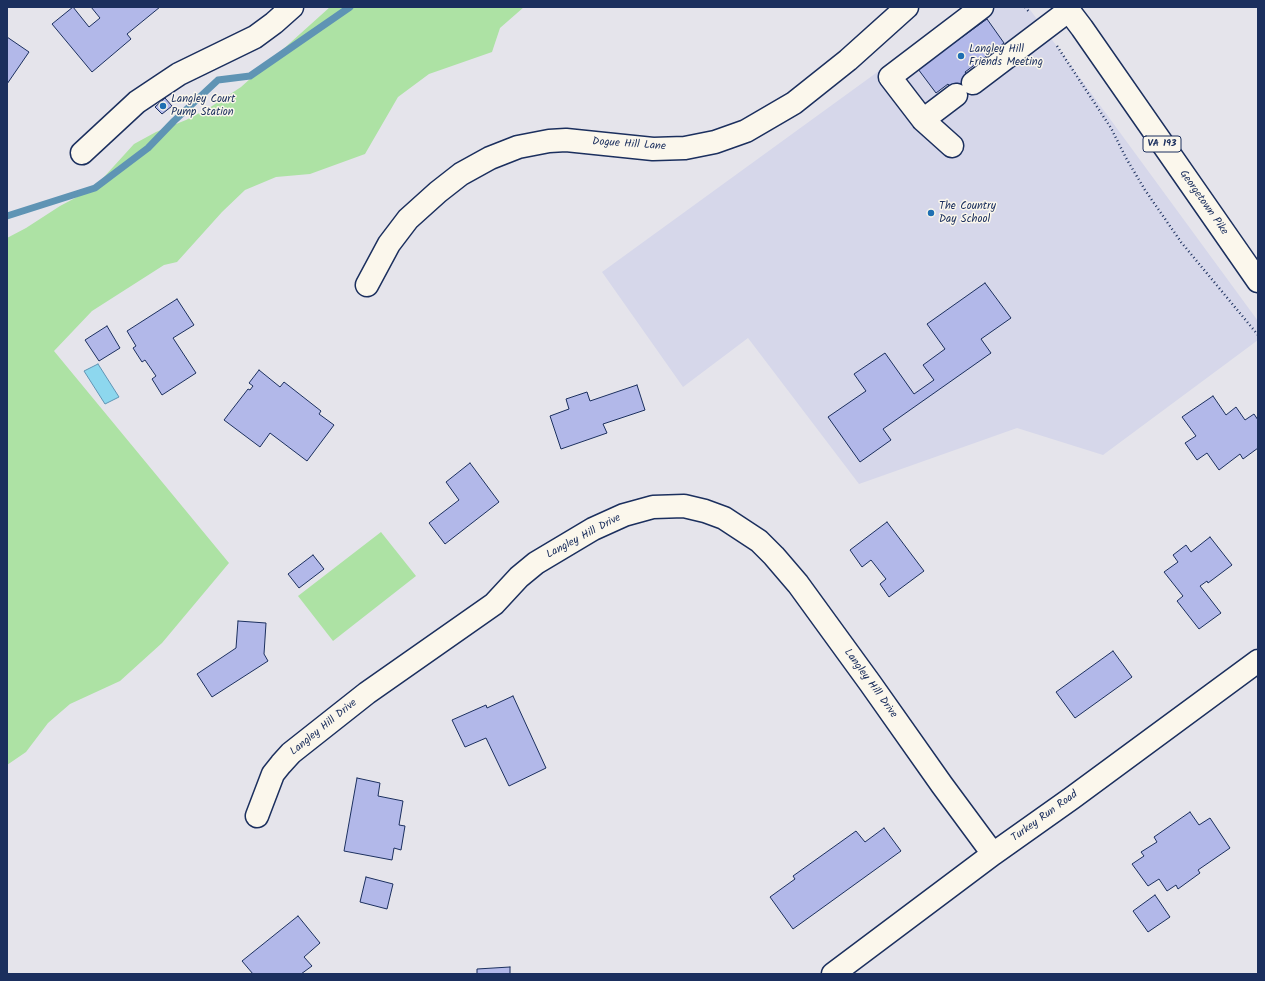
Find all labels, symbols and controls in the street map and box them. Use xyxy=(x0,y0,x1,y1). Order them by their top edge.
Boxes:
place label: Langley Hill Friends Meeting xyxy=(969,43,1043,69)
marker: Langley Hill Friends Meeting xyxy=(956,51,966,61)
place label: Langley Court Pump Station xyxy=(171,93,235,119)
marker: Langley Court Pump Station xyxy=(158,101,168,111)
street label: Dogue Hill Lane xyxy=(592,136,666,154)
road number: VA 193 xyxy=(1143,136,1181,152)
street label: Georgetown Pike xyxy=(1176,168,1230,238)
place label: The Country Day School xyxy=(939,200,996,226)
marker: The Country Day School xyxy=(926,208,936,218)
street label: Langley Hill Drive xyxy=(545,512,623,562)
street label: Langley Hill Drive xyxy=(841,647,899,721)
street label: Langley Hill Drive xyxy=(288,697,360,759)
street label: Turkey Run Road xyxy=(1009,789,1081,845)

